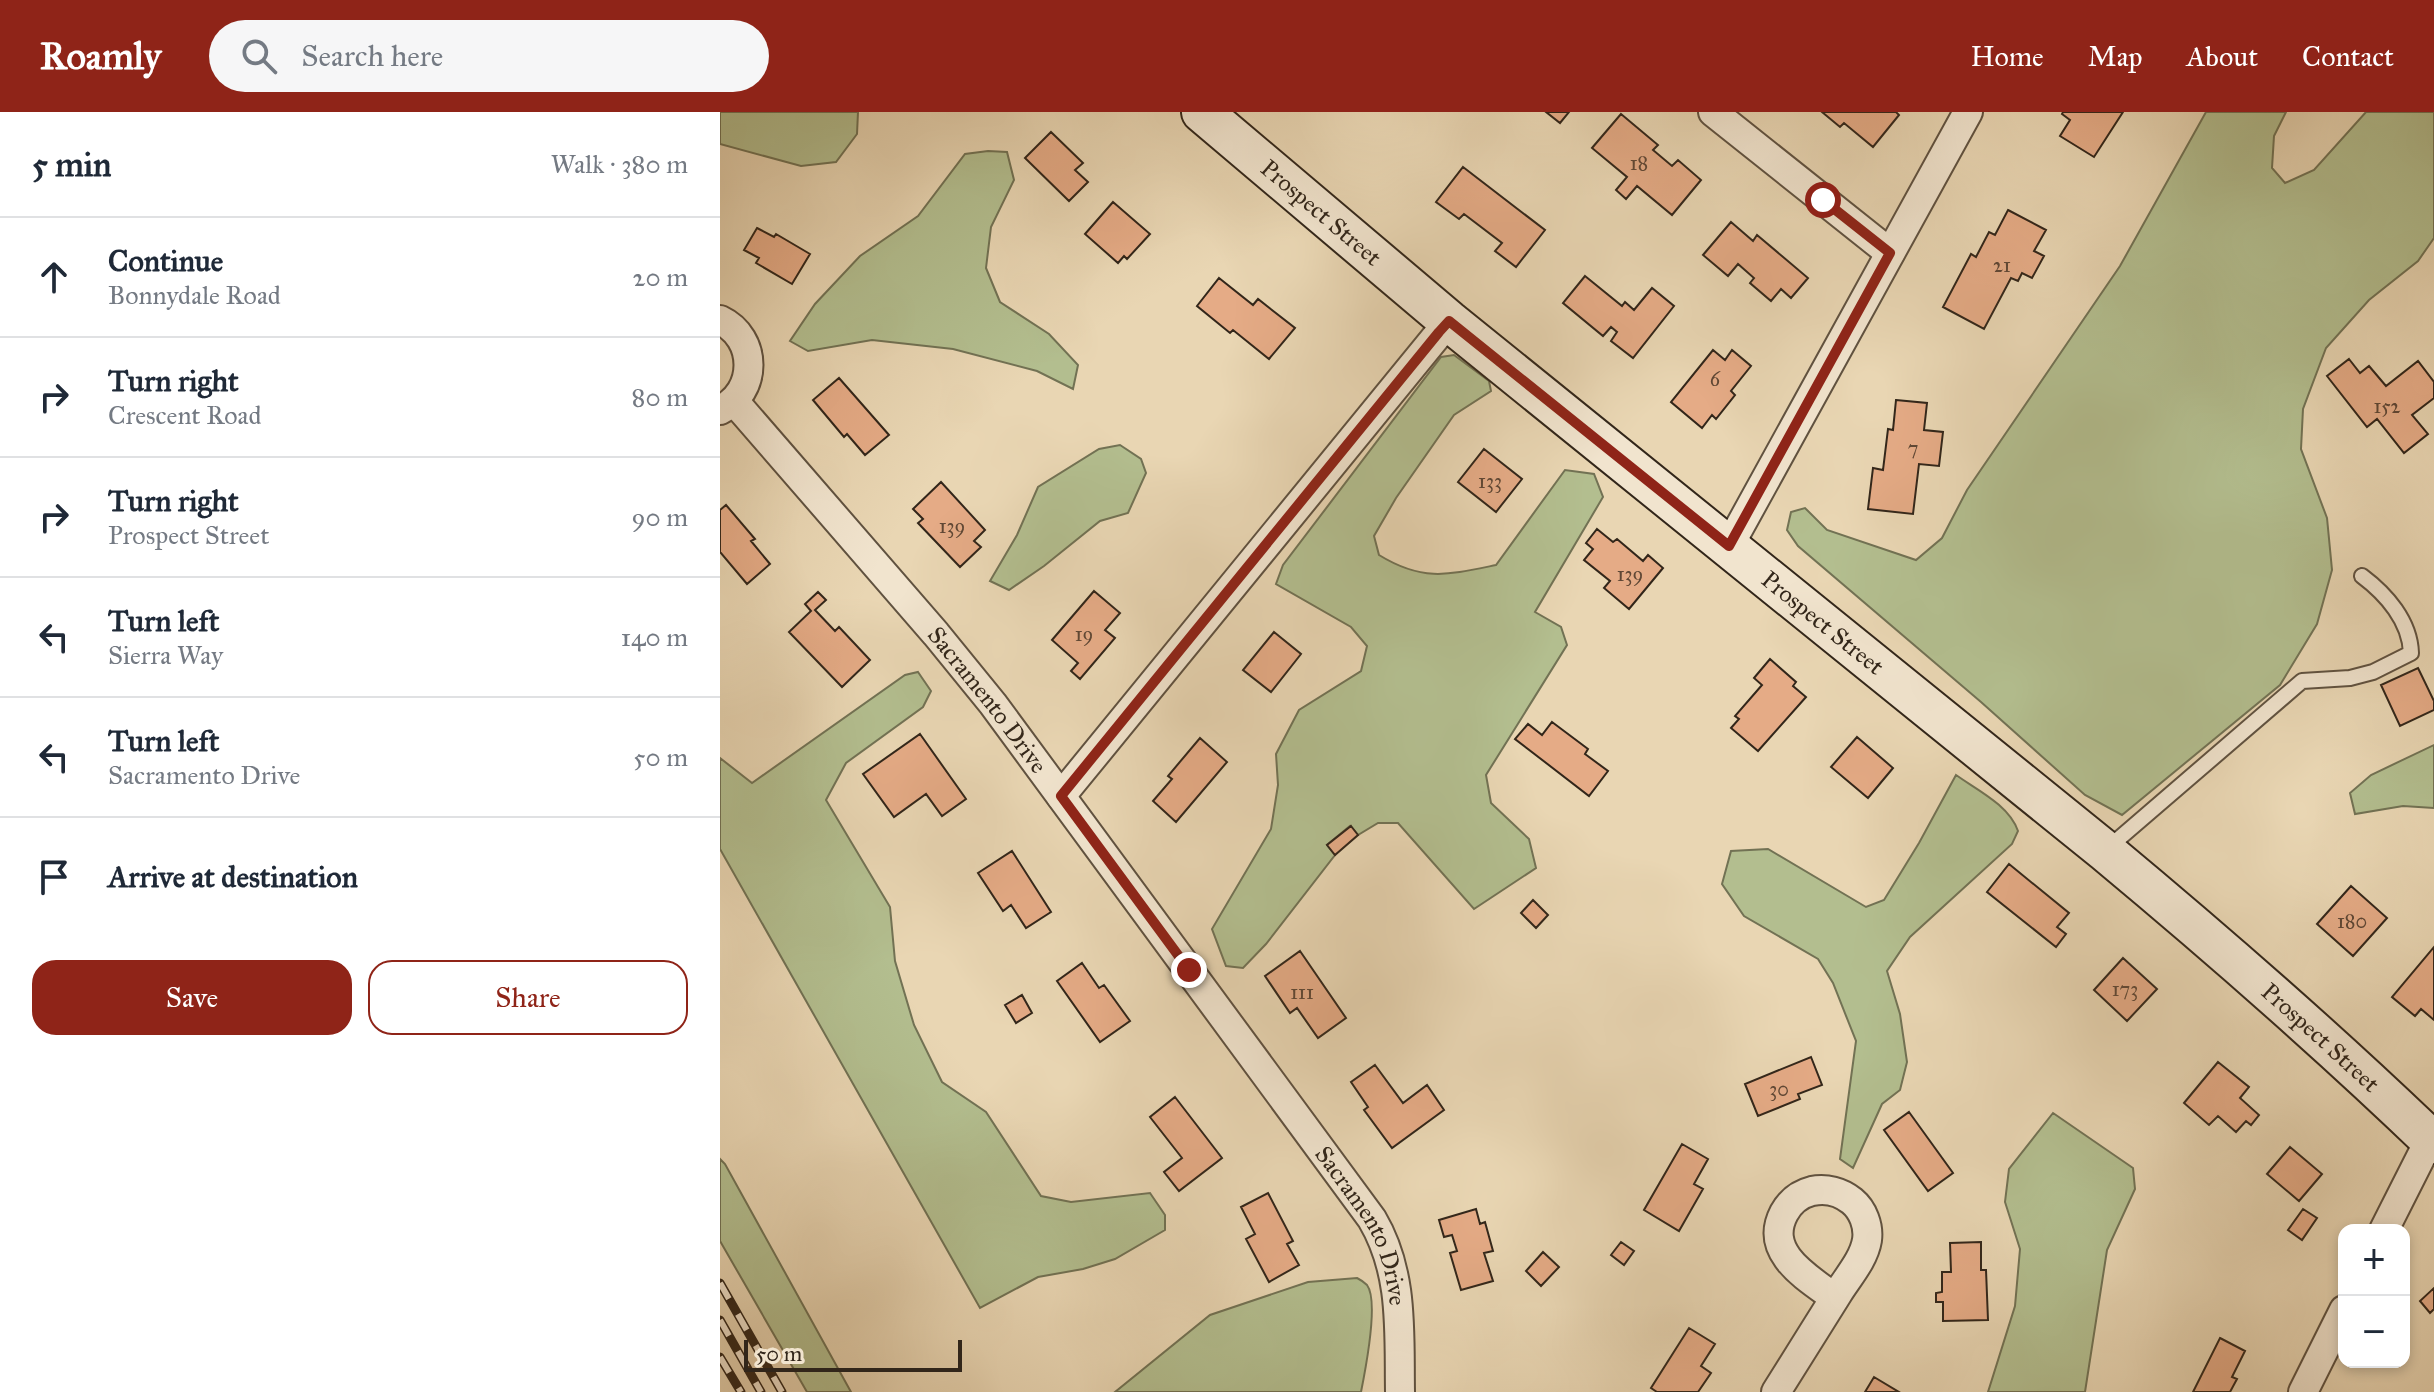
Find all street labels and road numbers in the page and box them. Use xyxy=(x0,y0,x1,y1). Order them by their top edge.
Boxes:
street label: Prospect Street xyxy=(1255,153,1388,273)
street label: Prospect Street xyxy=(1755,564,1890,682)
street label: Sacramento Drive xyxy=(921,620,1054,779)
street label: Prospect Street xyxy=(2255,977,2386,1099)
street label: Sacramento Drive xyxy=(1308,1140,1413,1307)

